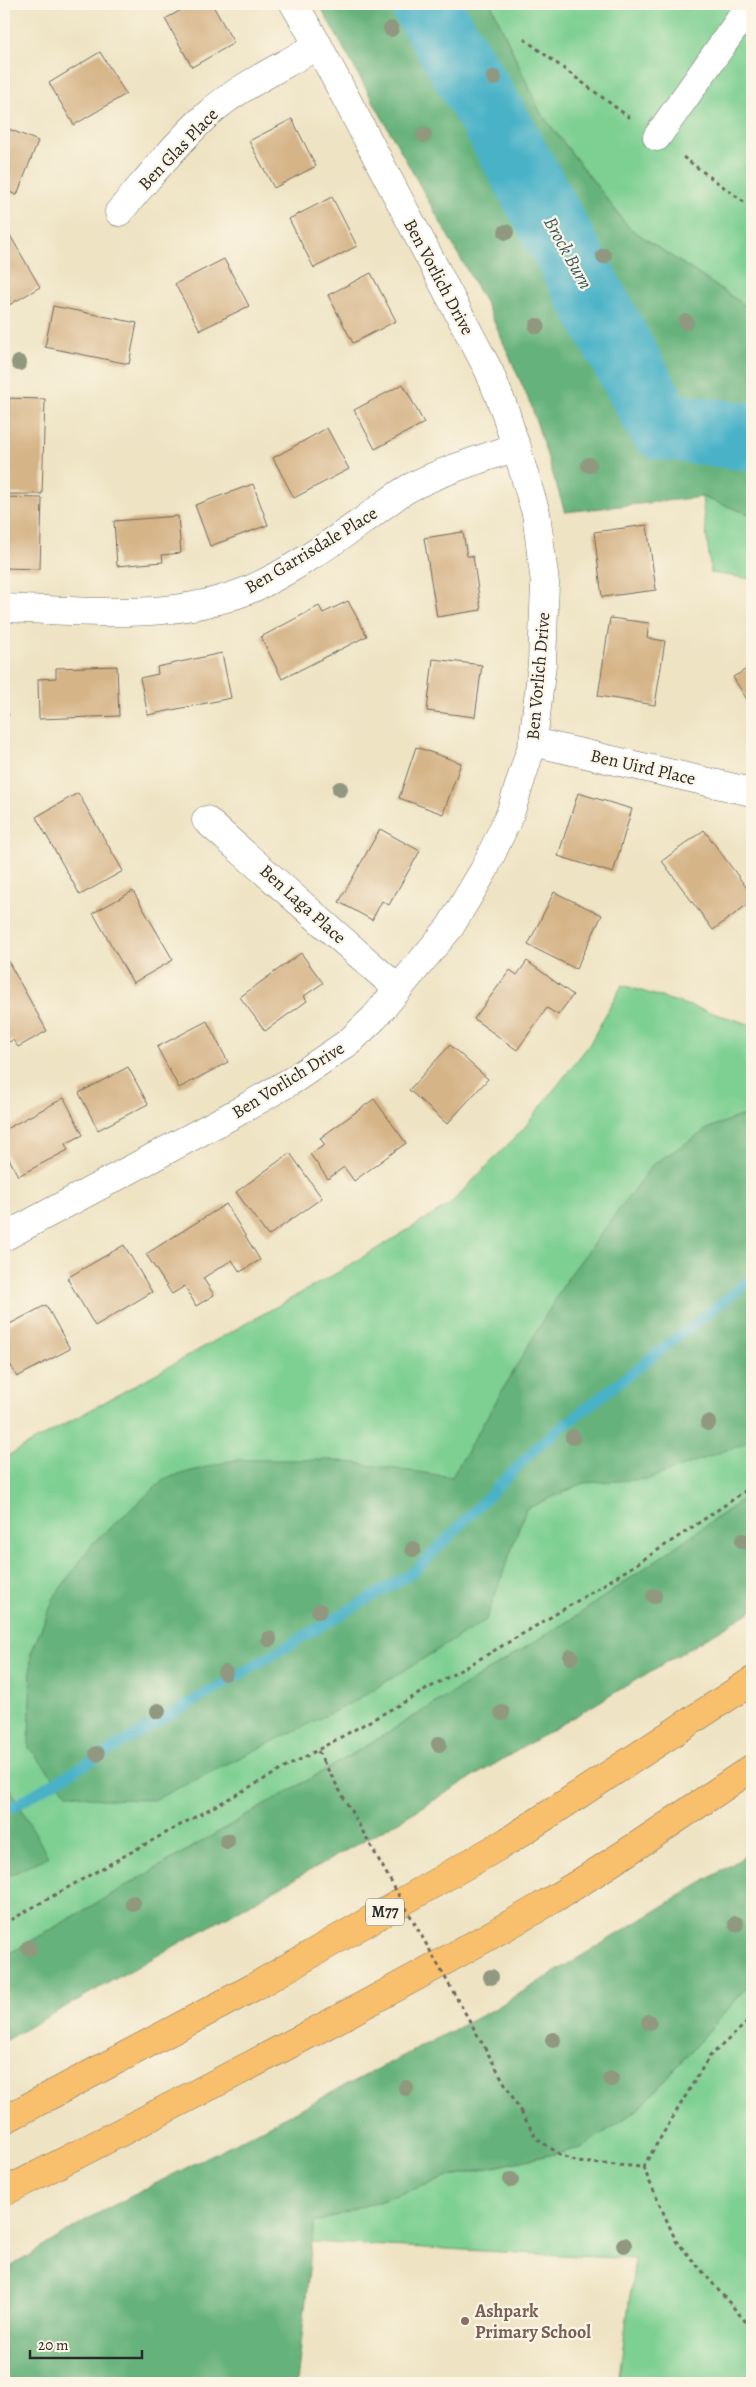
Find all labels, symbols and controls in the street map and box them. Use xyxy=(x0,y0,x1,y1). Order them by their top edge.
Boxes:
street label: Ben Glas Place xyxy=(133,103,223,195)
water label: Brock Burn xyxy=(537,212,599,294)
street label: Ben Vorlich Drive xyxy=(398,215,480,339)
street label: Ben Garrisdale Place xyxy=(240,501,382,599)
street label: Ben Vorlich Drive xyxy=(520,611,556,741)
street label: Ben Uird Place xyxy=(588,743,698,791)
street label: Ben Laga Place xyxy=(255,859,351,949)
street label: Ben Vorlich Drive xyxy=(227,1036,349,1124)
road number: M77 xyxy=(366,1898,404,1925)
place label: Ashpark Primary School xyxy=(474,2299,591,2344)
marker: Ashpark Primary School xyxy=(459,2315,471,2327)
scale bar xyxy=(30,2327,142,2359)
text: 20 m xyxy=(38,2335,69,2355)

